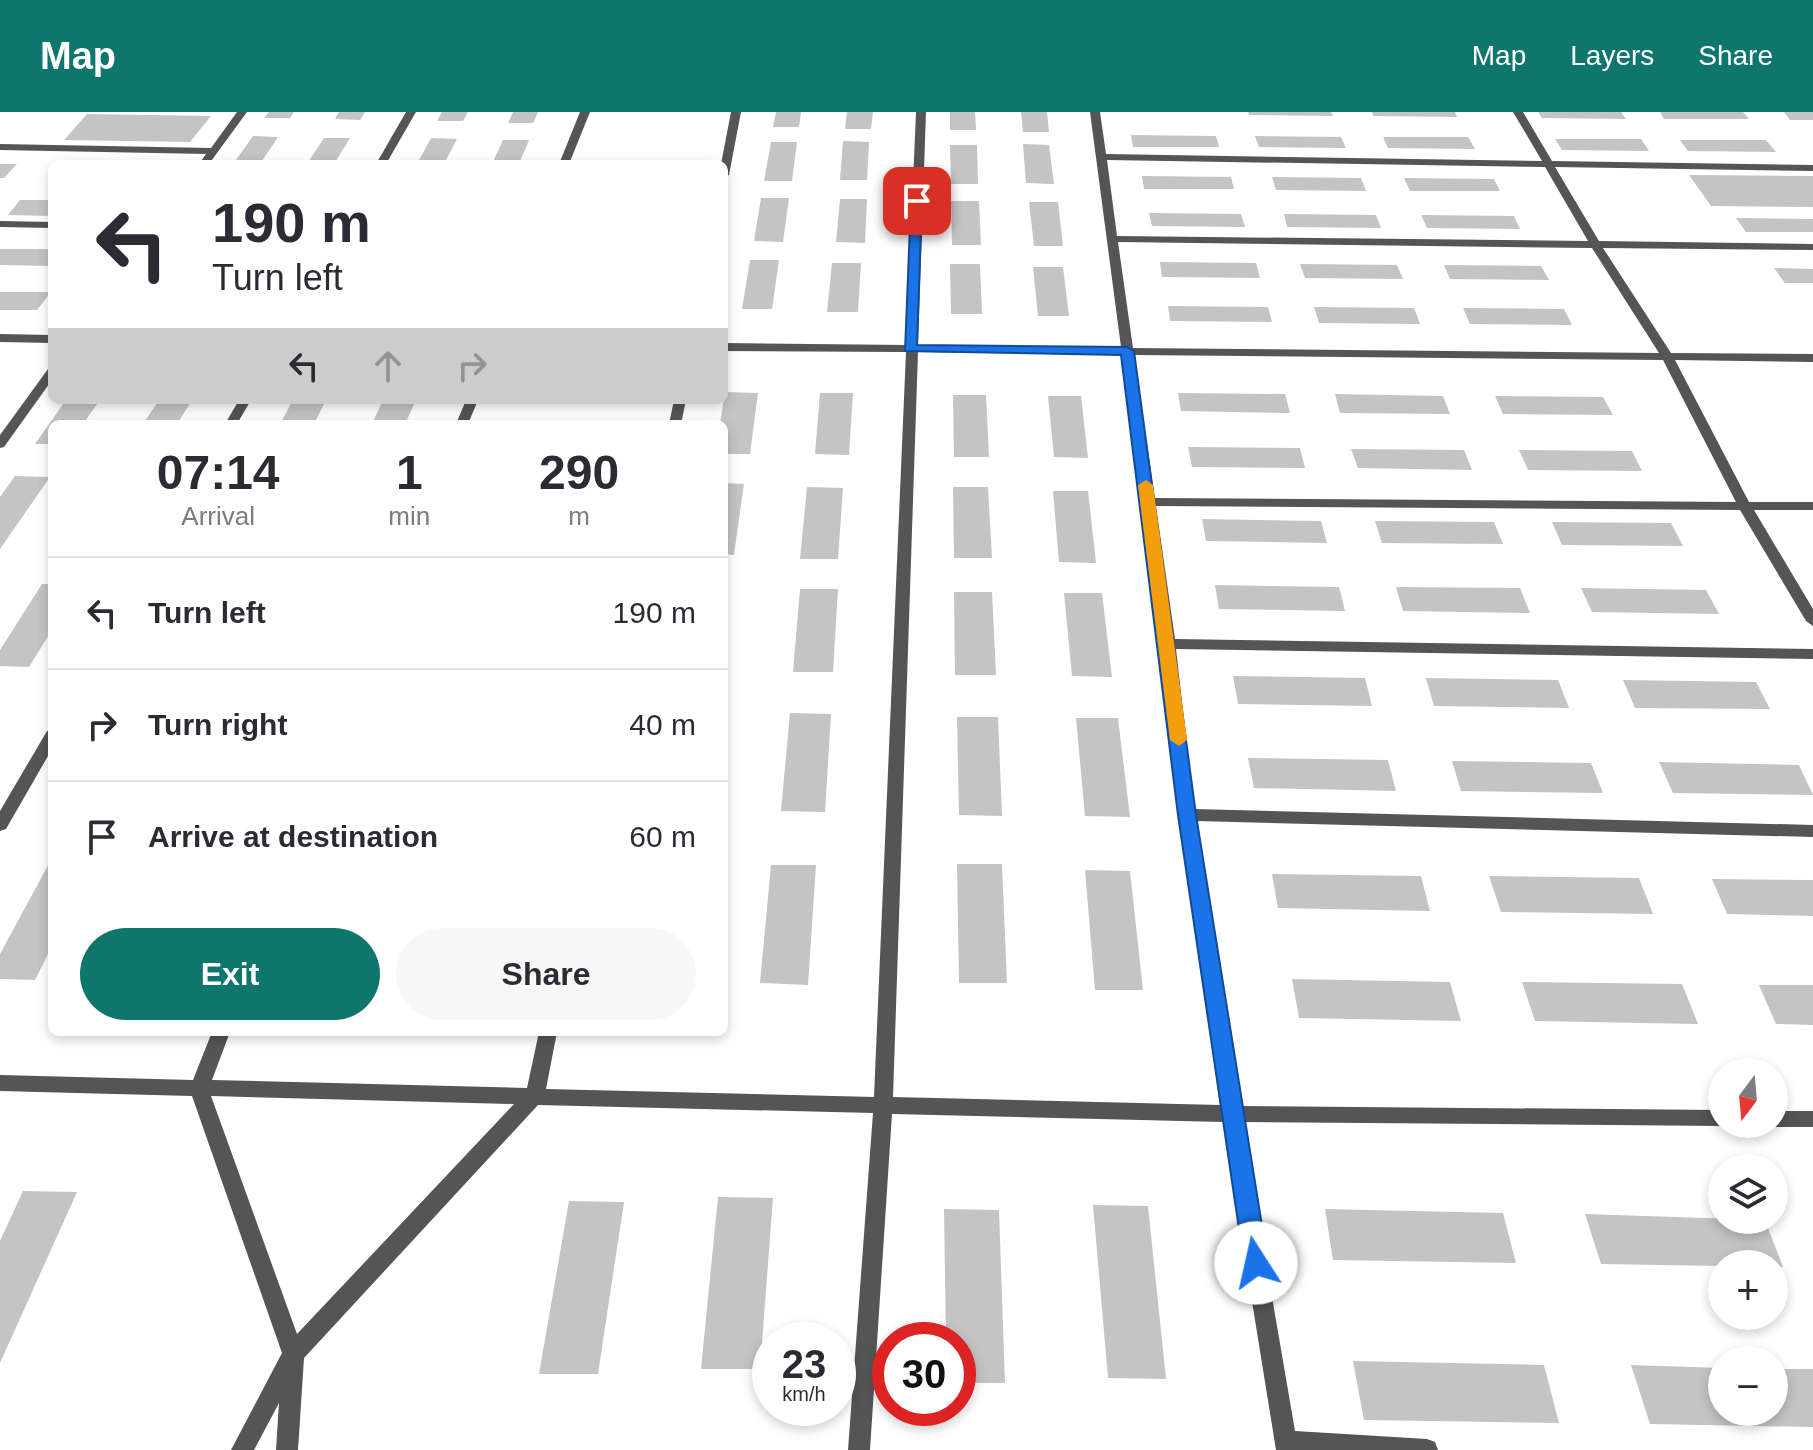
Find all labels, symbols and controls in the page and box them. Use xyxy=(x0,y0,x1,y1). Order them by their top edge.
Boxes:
text: Map xyxy=(40,35,116,77)
text: Map xyxy=(1472,40,1526,71)
text: Layers xyxy=(1570,40,1654,71)
text: Share xyxy=(1698,40,1773,71)
pin xyxy=(883,167,951,235)
icon: arrive xyxy=(895,179,939,223)
text: 190 m xyxy=(212,191,371,254)
icon: left xyxy=(80,192,184,296)
text: Turn left xyxy=(212,257,343,298)
icon: left xyxy=(282,344,326,388)
icon: ahead xyxy=(366,344,410,388)
icon: right xyxy=(450,344,494,388)
text: 07:14 xyxy=(157,446,280,499)
text: 1 xyxy=(396,446,423,499)
text: 290 xyxy=(539,446,619,499)
text: Arrival xyxy=(181,501,255,531)
text: min xyxy=(388,501,430,531)
text: m xyxy=(568,501,590,531)
icon: left xyxy=(80,591,124,635)
text: Turn left xyxy=(148,596,266,629)
text: 190 m xyxy=(613,596,696,629)
icon: right xyxy=(80,703,124,747)
text: Turn right xyxy=(148,708,287,741)
text: 40 m xyxy=(629,708,696,741)
icon: arrive xyxy=(80,815,124,859)
text: Arrive at destination xyxy=(148,820,438,853)
text: 60 m xyxy=(629,820,696,853)
button: Exit xyxy=(80,928,380,1020)
button: Share xyxy=(396,928,696,1020)
north arrow xyxy=(1708,1058,1788,1138)
map controls xyxy=(1708,1058,1788,1426)
button: layers xyxy=(1708,1154,1788,1234)
position arrow xyxy=(1214,1221,1298,1305)
button: + xyxy=(1708,1250,1788,1330)
speed limit sign: 30 xyxy=(872,1322,976,1426)
text: 23 xyxy=(782,1342,826,1386)
button: − xyxy=(1708,1346,1788,1426)
text: km/h xyxy=(782,1383,826,1405)

